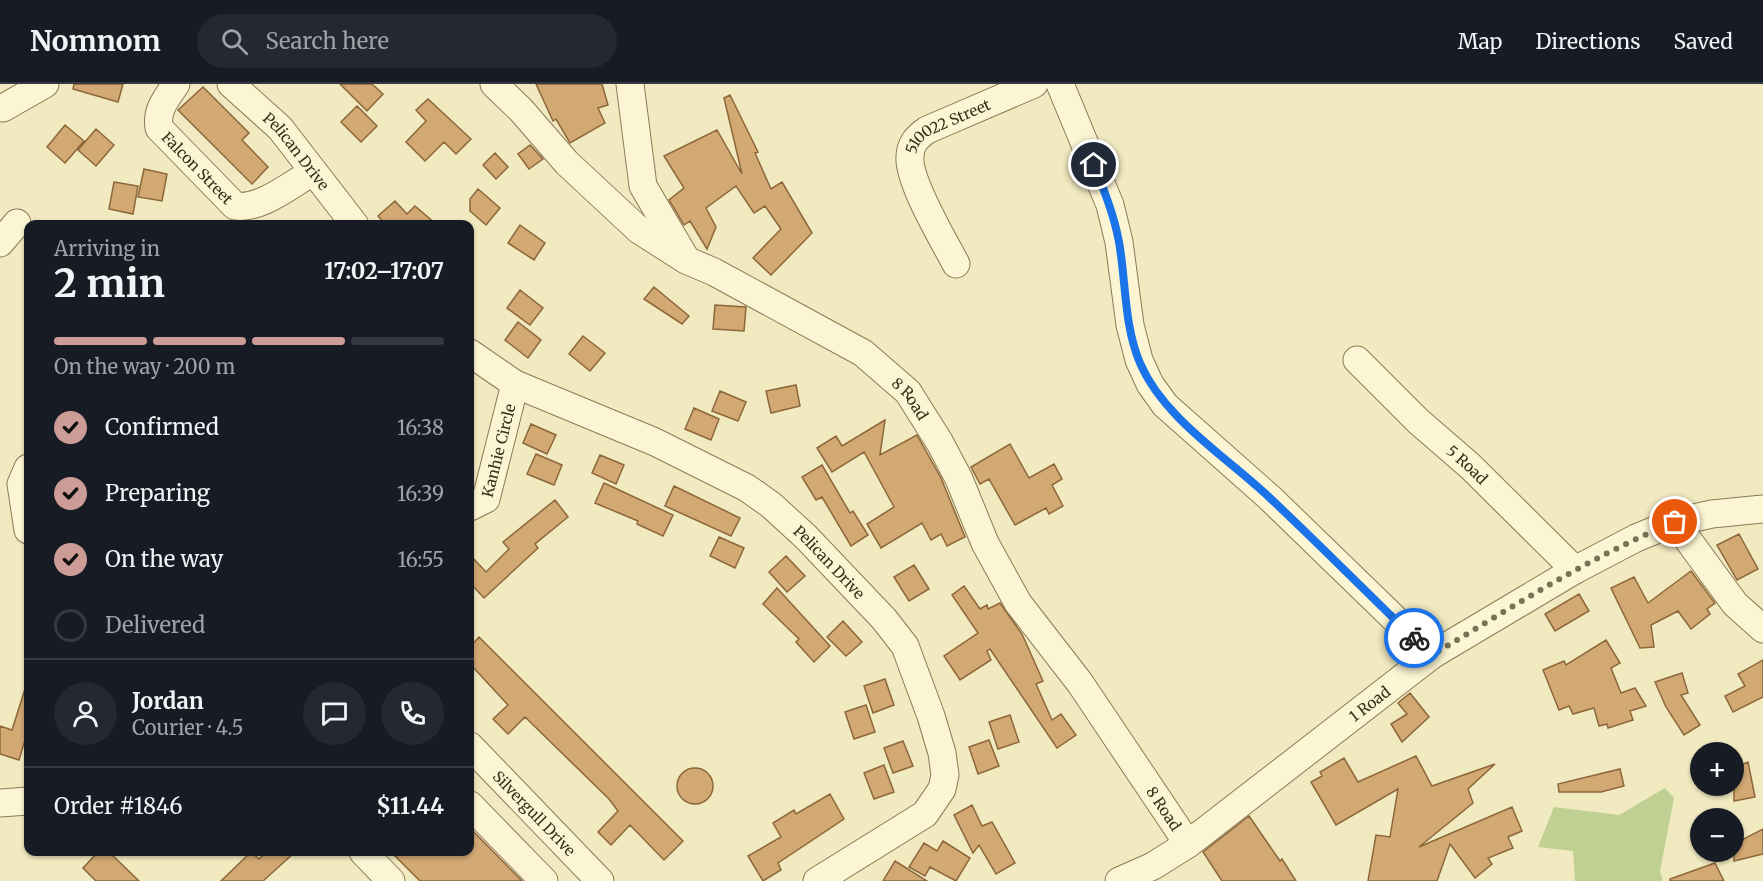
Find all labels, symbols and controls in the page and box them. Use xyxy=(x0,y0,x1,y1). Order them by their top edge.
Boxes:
search box xyxy=(197,14,617,68)
text: Nomnom xyxy=(30,23,161,59)
icon: search xyxy=(218,25,251,58)
text: Search here xyxy=(266,27,389,55)
text: Map xyxy=(1458,28,1502,55)
text: Directions xyxy=(1535,28,1640,55)
text: Saved xyxy=(1673,28,1733,55)
street label: 510022 Street xyxy=(901,94,993,155)
street label: Pelican Drive xyxy=(259,108,334,194)
street label: Falcon Street xyxy=(158,127,237,208)
pin xyxy=(1068,139,1119,190)
icon: home xyxy=(1077,148,1110,181)
text: Arriving in xyxy=(54,236,160,261)
text: 17:02–17:07 xyxy=(324,257,444,285)
text: 2 min xyxy=(54,259,165,308)
text: On the way · 200 m xyxy=(54,354,235,379)
street label: 8 Road xyxy=(888,373,933,423)
street label: Kanhie Circle xyxy=(477,402,519,499)
icon: check xyxy=(54,411,87,444)
text: Confirmed xyxy=(105,413,219,441)
text: 16:38 xyxy=(397,415,444,440)
street label: 5 Road xyxy=(1443,441,1492,488)
icon: check xyxy=(54,477,87,510)
text: Preparing xyxy=(105,479,210,507)
text: 16:39 xyxy=(397,481,444,506)
pin xyxy=(1649,496,1700,547)
icon: bag xyxy=(1658,505,1691,538)
street label: Pelican Drive xyxy=(790,521,869,603)
icon: check xyxy=(54,543,87,576)
text: On the way xyxy=(105,545,223,573)
text: 16:55 xyxy=(398,547,444,572)
courier xyxy=(1384,608,1444,668)
text: Delivered xyxy=(105,611,205,639)
icon: bike xyxy=(1398,622,1431,655)
button: person xyxy=(54,682,117,745)
button: chat xyxy=(303,682,366,745)
button: phone xyxy=(381,682,444,745)
street label: 1 Road xyxy=(1345,682,1394,725)
text: Jordan xyxy=(132,687,204,715)
text: Courier · 4.5 xyxy=(132,715,244,740)
map controls xyxy=(1690,742,1744,862)
button: + xyxy=(1690,742,1744,796)
street label: Silvergull Drive xyxy=(489,766,580,860)
street label: 8 Road xyxy=(1143,783,1186,834)
text: Order #1846 xyxy=(54,792,183,820)
text: $11.44 xyxy=(376,792,444,820)
button: − xyxy=(1690,808,1744,862)

